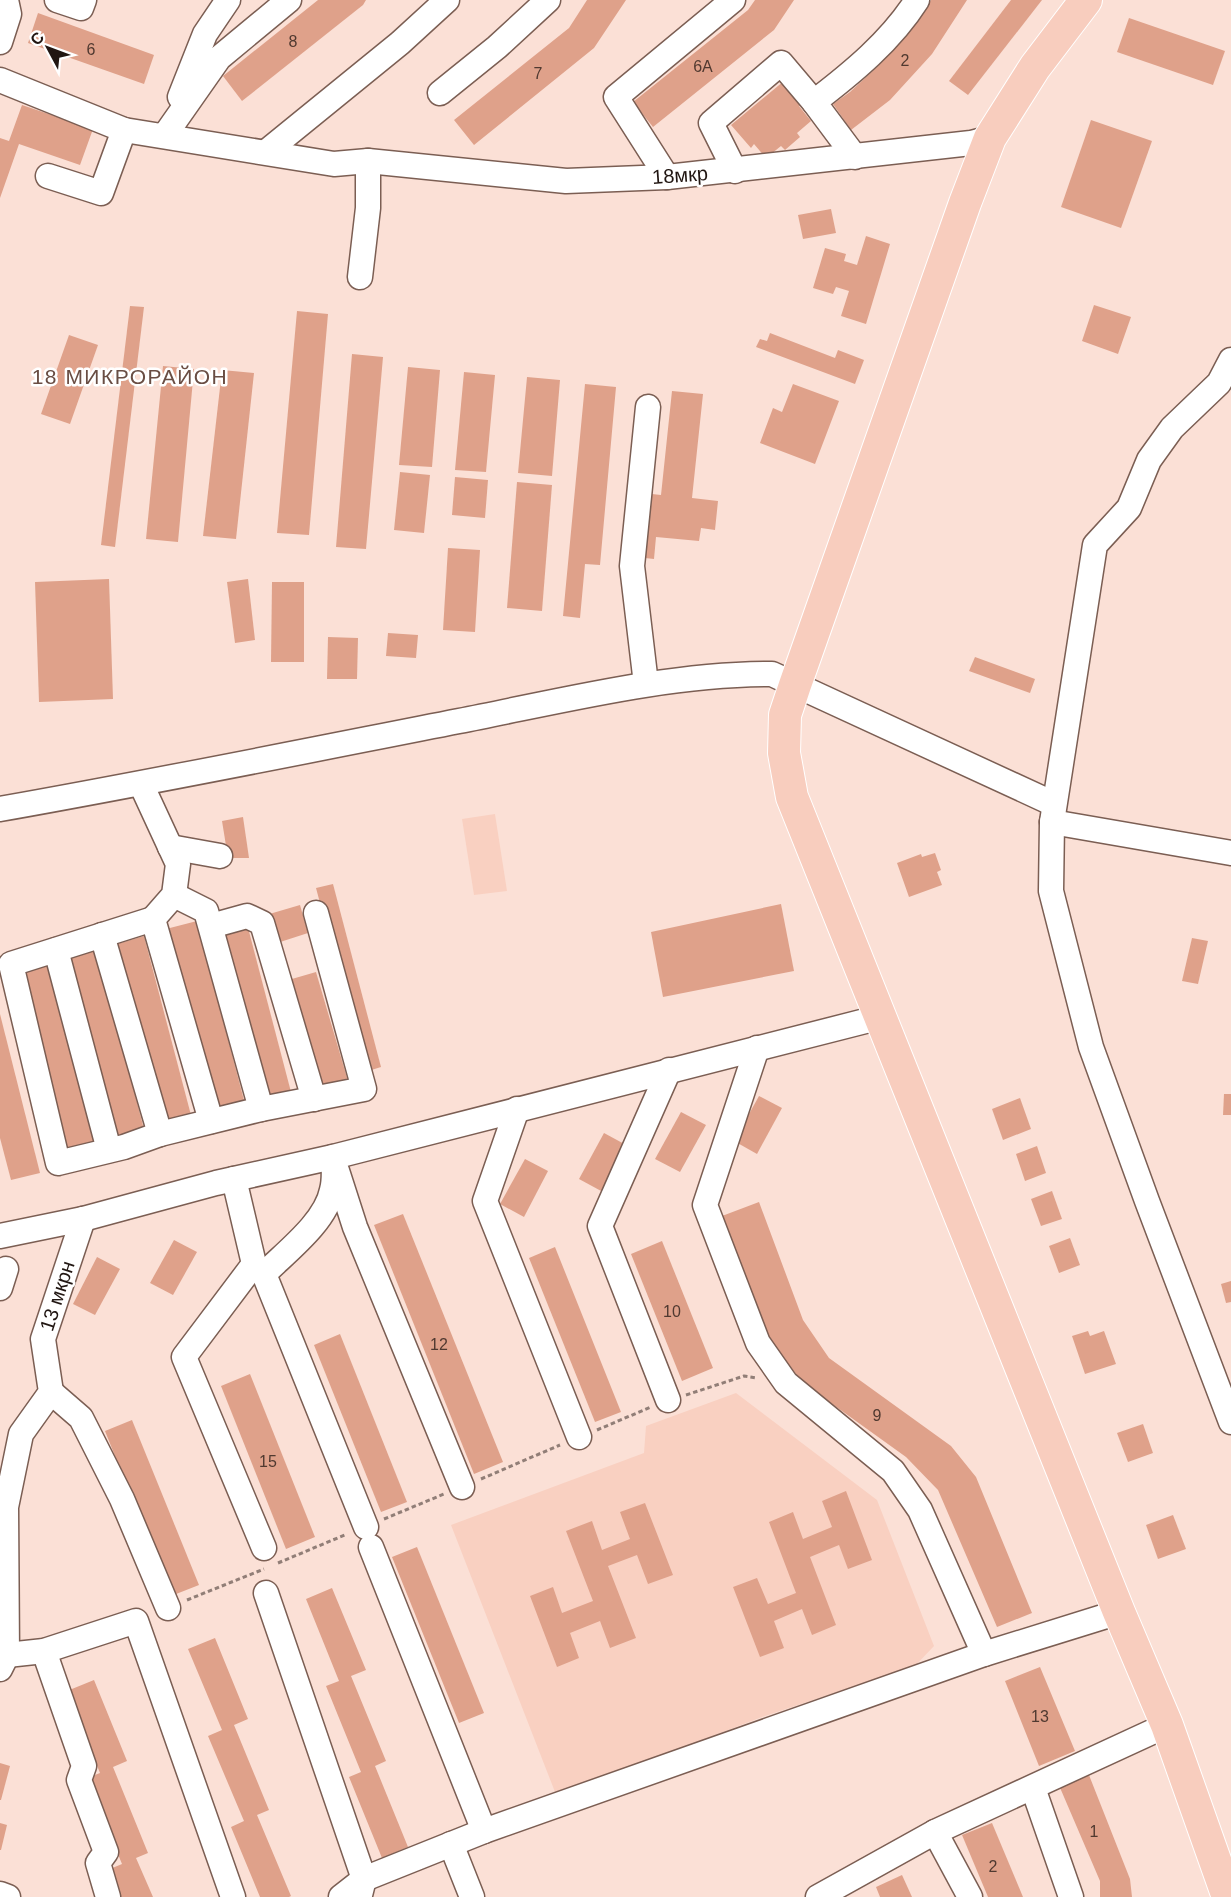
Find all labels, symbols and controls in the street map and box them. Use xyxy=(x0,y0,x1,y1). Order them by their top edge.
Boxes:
north arrow xyxy=(18,18,78,78)
text: С xyxy=(27,28,48,48)
house number: 8 xyxy=(289,33,298,50)
house number: 6 xyxy=(87,41,96,58)
house number: 2 xyxy=(901,52,910,69)
house number: 6А xyxy=(693,58,713,75)
house number: 7 xyxy=(534,65,543,82)
street label: 18мкр xyxy=(651,162,709,188)
district label: 18 МИКРОРАЙОН xyxy=(32,365,228,388)
street label: 13 мкрн xyxy=(35,1258,79,1334)
house number: 10 xyxy=(663,1303,681,1320)
house number: 12 xyxy=(430,1336,448,1353)
house number: 9 xyxy=(873,1407,882,1424)
house number: 15 xyxy=(259,1453,277,1470)
house number: 13 xyxy=(1031,1708,1049,1725)
house number: 1 xyxy=(1090,1823,1099,1840)
house number: 2 xyxy=(989,1858,998,1875)

